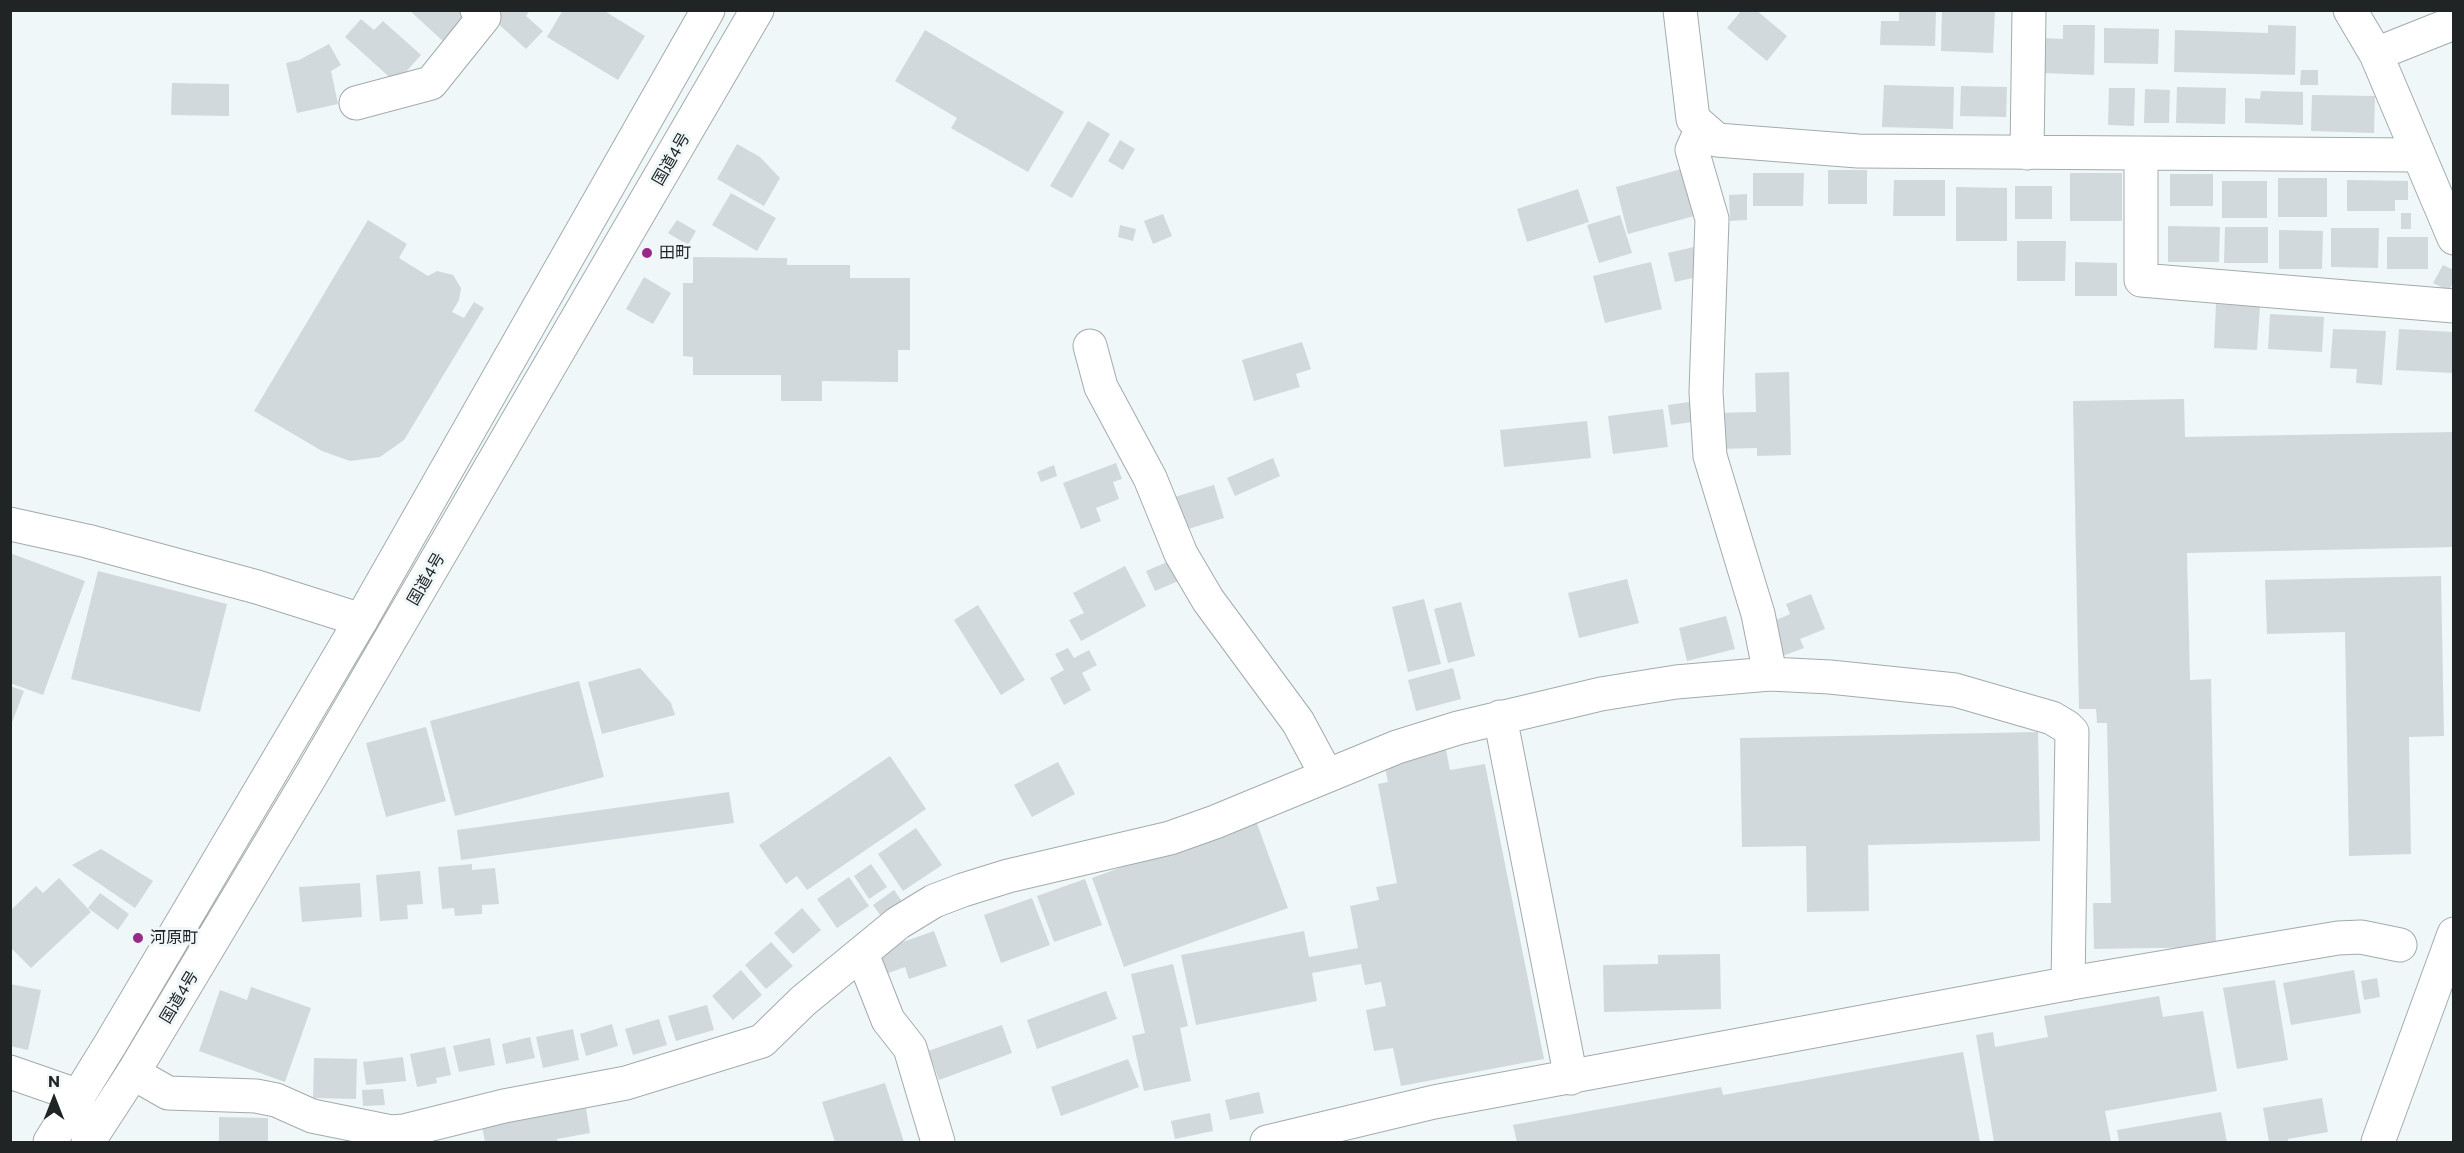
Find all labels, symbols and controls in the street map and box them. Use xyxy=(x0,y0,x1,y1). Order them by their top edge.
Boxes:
street label: 国道4号 xyxy=(648,129,694,189)
place label: 田町 xyxy=(659,243,691,263)
marker: 田町 xyxy=(640,246,654,260)
street label: 国道4号 xyxy=(403,549,449,609)
place label: 河原町 xyxy=(150,928,198,948)
marker: 河原町 xyxy=(131,931,145,945)
street label: 国道4号 xyxy=(156,967,202,1027)
north arrow xyxy=(24,1069,84,1129)
text: N xyxy=(48,1071,60,1090)

